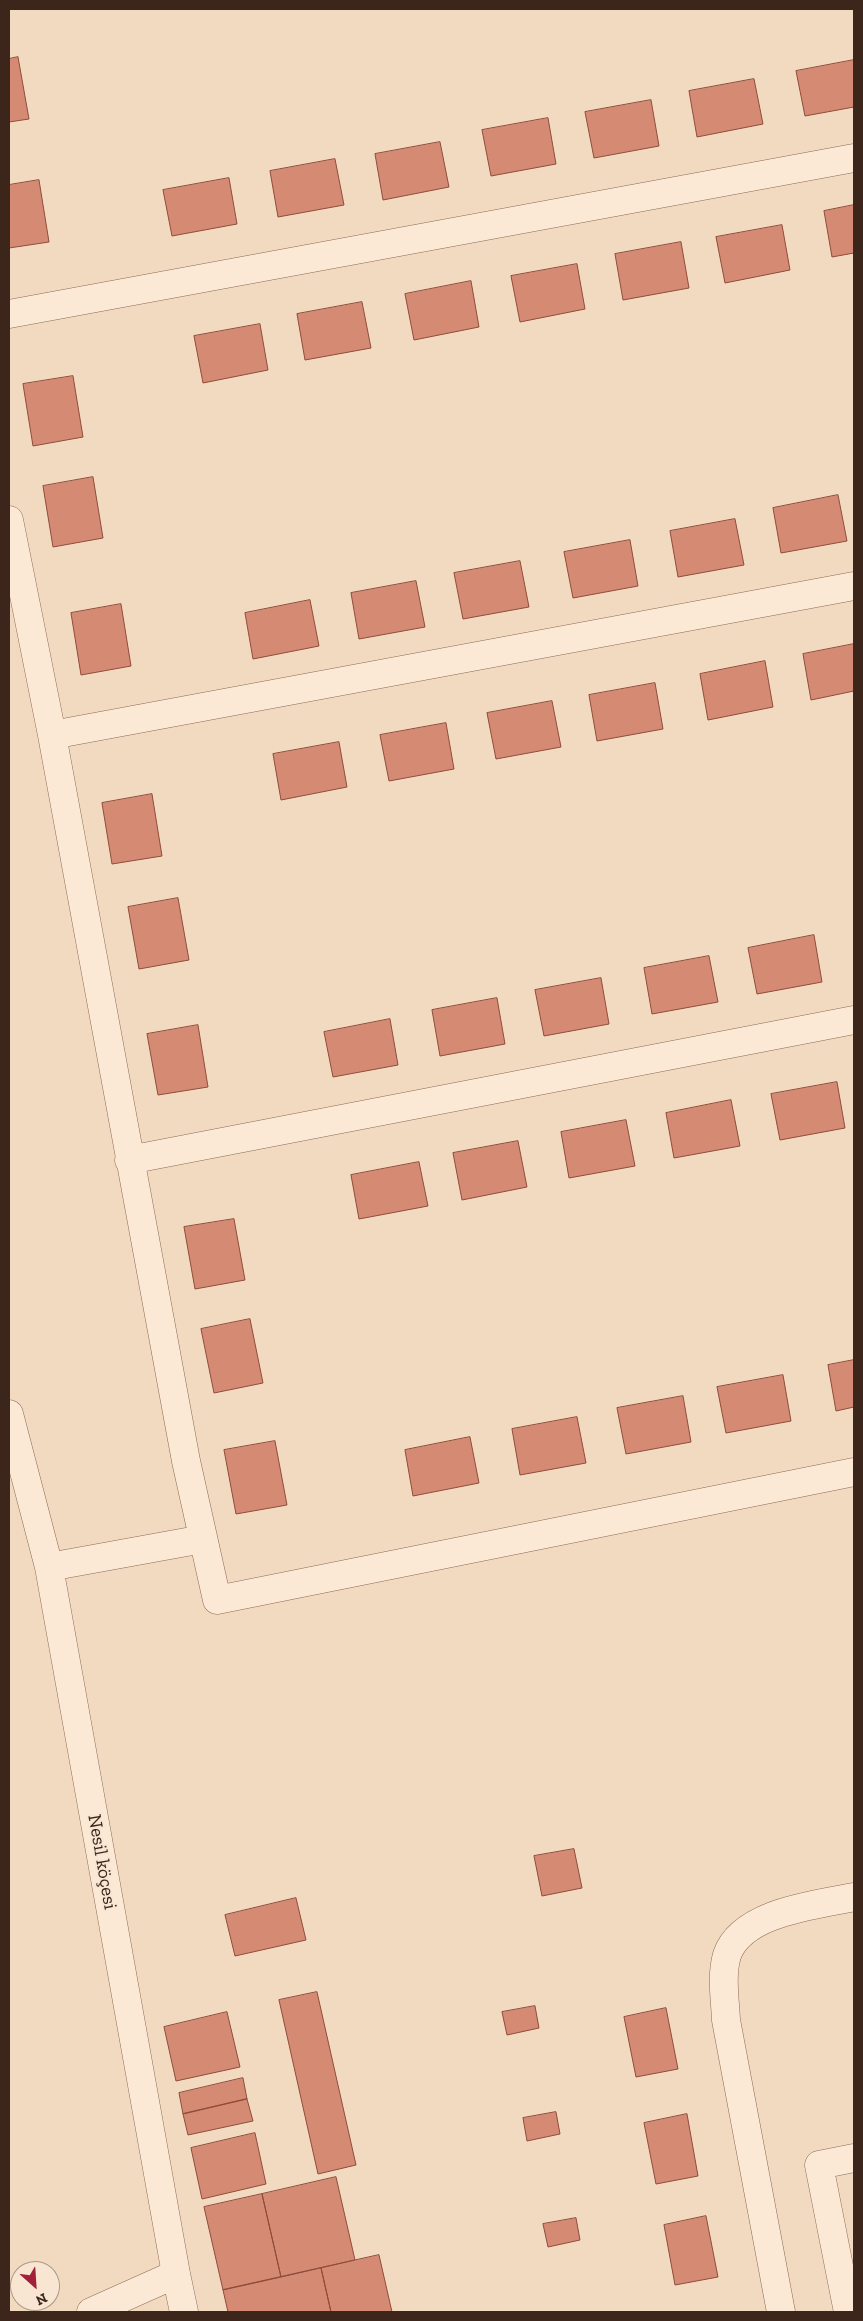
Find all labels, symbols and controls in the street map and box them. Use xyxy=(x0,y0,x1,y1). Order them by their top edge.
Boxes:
street label: Nesil köçesi xyxy=(82,1813,122,1911)
north arrow xyxy=(10,2261,60,2311)
text: N xyxy=(33,2289,50,2309)

